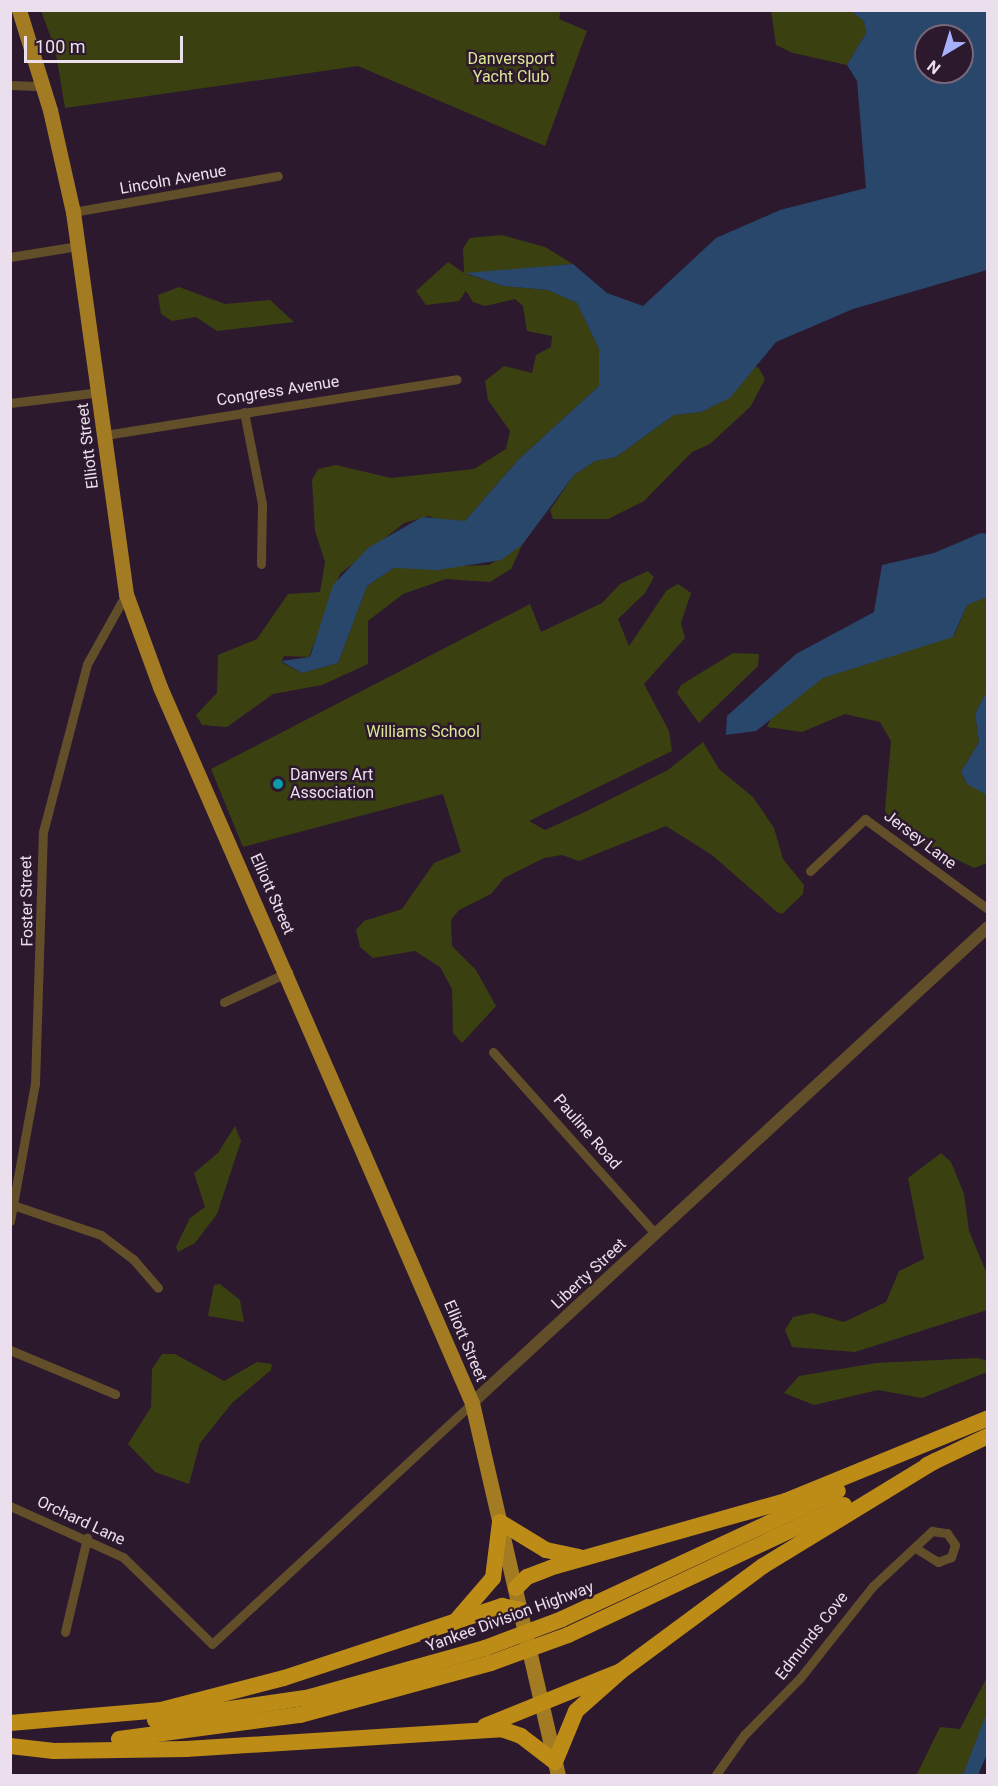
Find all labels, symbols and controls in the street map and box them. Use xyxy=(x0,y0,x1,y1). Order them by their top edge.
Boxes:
scale bar xyxy=(27,24,186,62)
north arrow xyxy=(914,24,974,84)
text: 100 m xyxy=(35,36,86,57)
park label: Danversport Yacht Club xyxy=(467,49,555,87)
text: N xyxy=(924,56,944,78)
street label: Lincoln Avenue xyxy=(118,161,228,199)
street label: Congress Avenue xyxy=(215,372,341,410)
street label: Elliott Street xyxy=(73,402,103,490)
park label: Williams School xyxy=(366,722,480,742)
place label: Danvers Art Association xyxy=(290,765,374,803)
marker: Danvers Art Association xyxy=(271,777,285,791)
street label: Jersey Lane xyxy=(880,807,960,873)
street label: Elliott Street xyxy=(246,851,298,937)
street label: Foster Street xyxy=(17,855,37,947)
street label: Pauline Road xyxy=(549,1090,625,1174)
street label: Liberty Street xyxy=(548,1235,630,1313)
street label: Elliott Street xyxy=(439,1297,491,1385)
street label: Orchard Lane xyxy=(34,1492,128,1550)
street label: Yankee Division Highway xyxy=(424,1578,596,1656)
street label: Edmunds Cove xyxy=(772,1588,852,1684)

